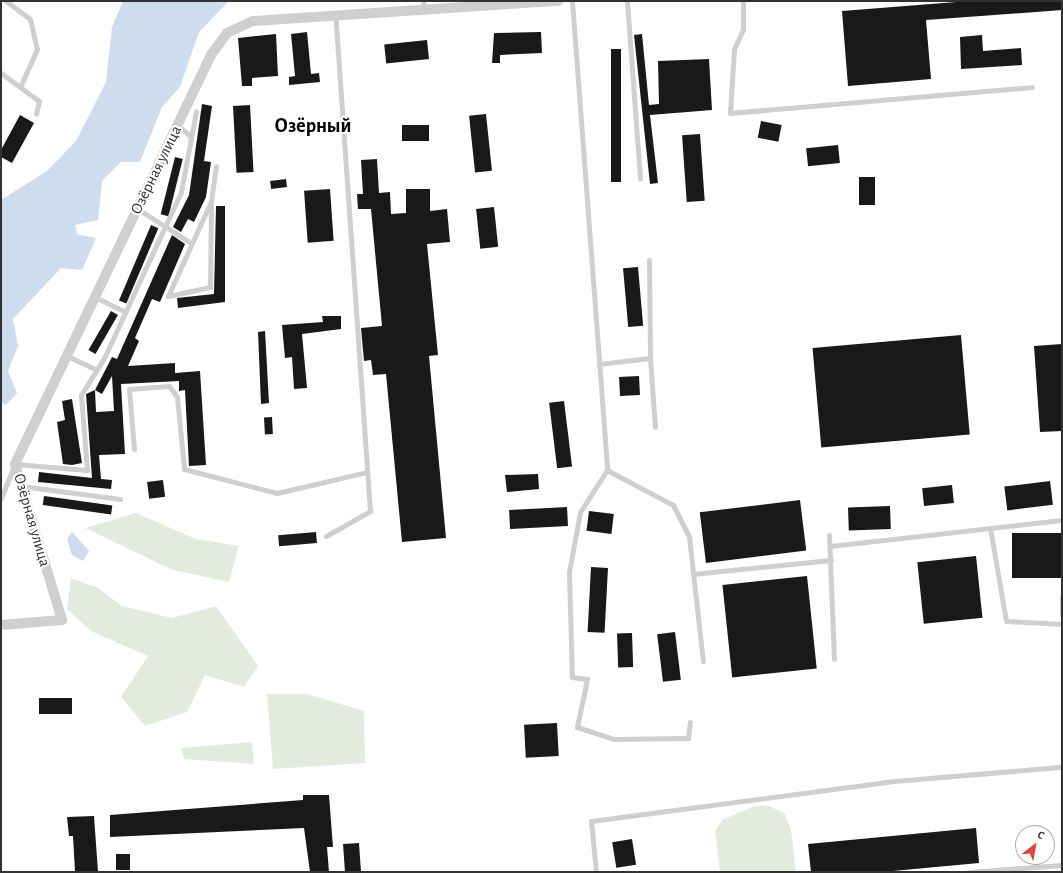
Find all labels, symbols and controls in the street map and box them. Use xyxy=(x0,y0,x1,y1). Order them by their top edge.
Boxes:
district label: Озёрный xyxy=(275,114,351,138)
street label: Озёрная улица xyxy=(126,122,186,218)
street label: Озёрная улица xyxy=(9,471,55,569)
north arrow xyxy=(1015,825,1055,865)
text: С xyxy=(1035,829,1046,841)

